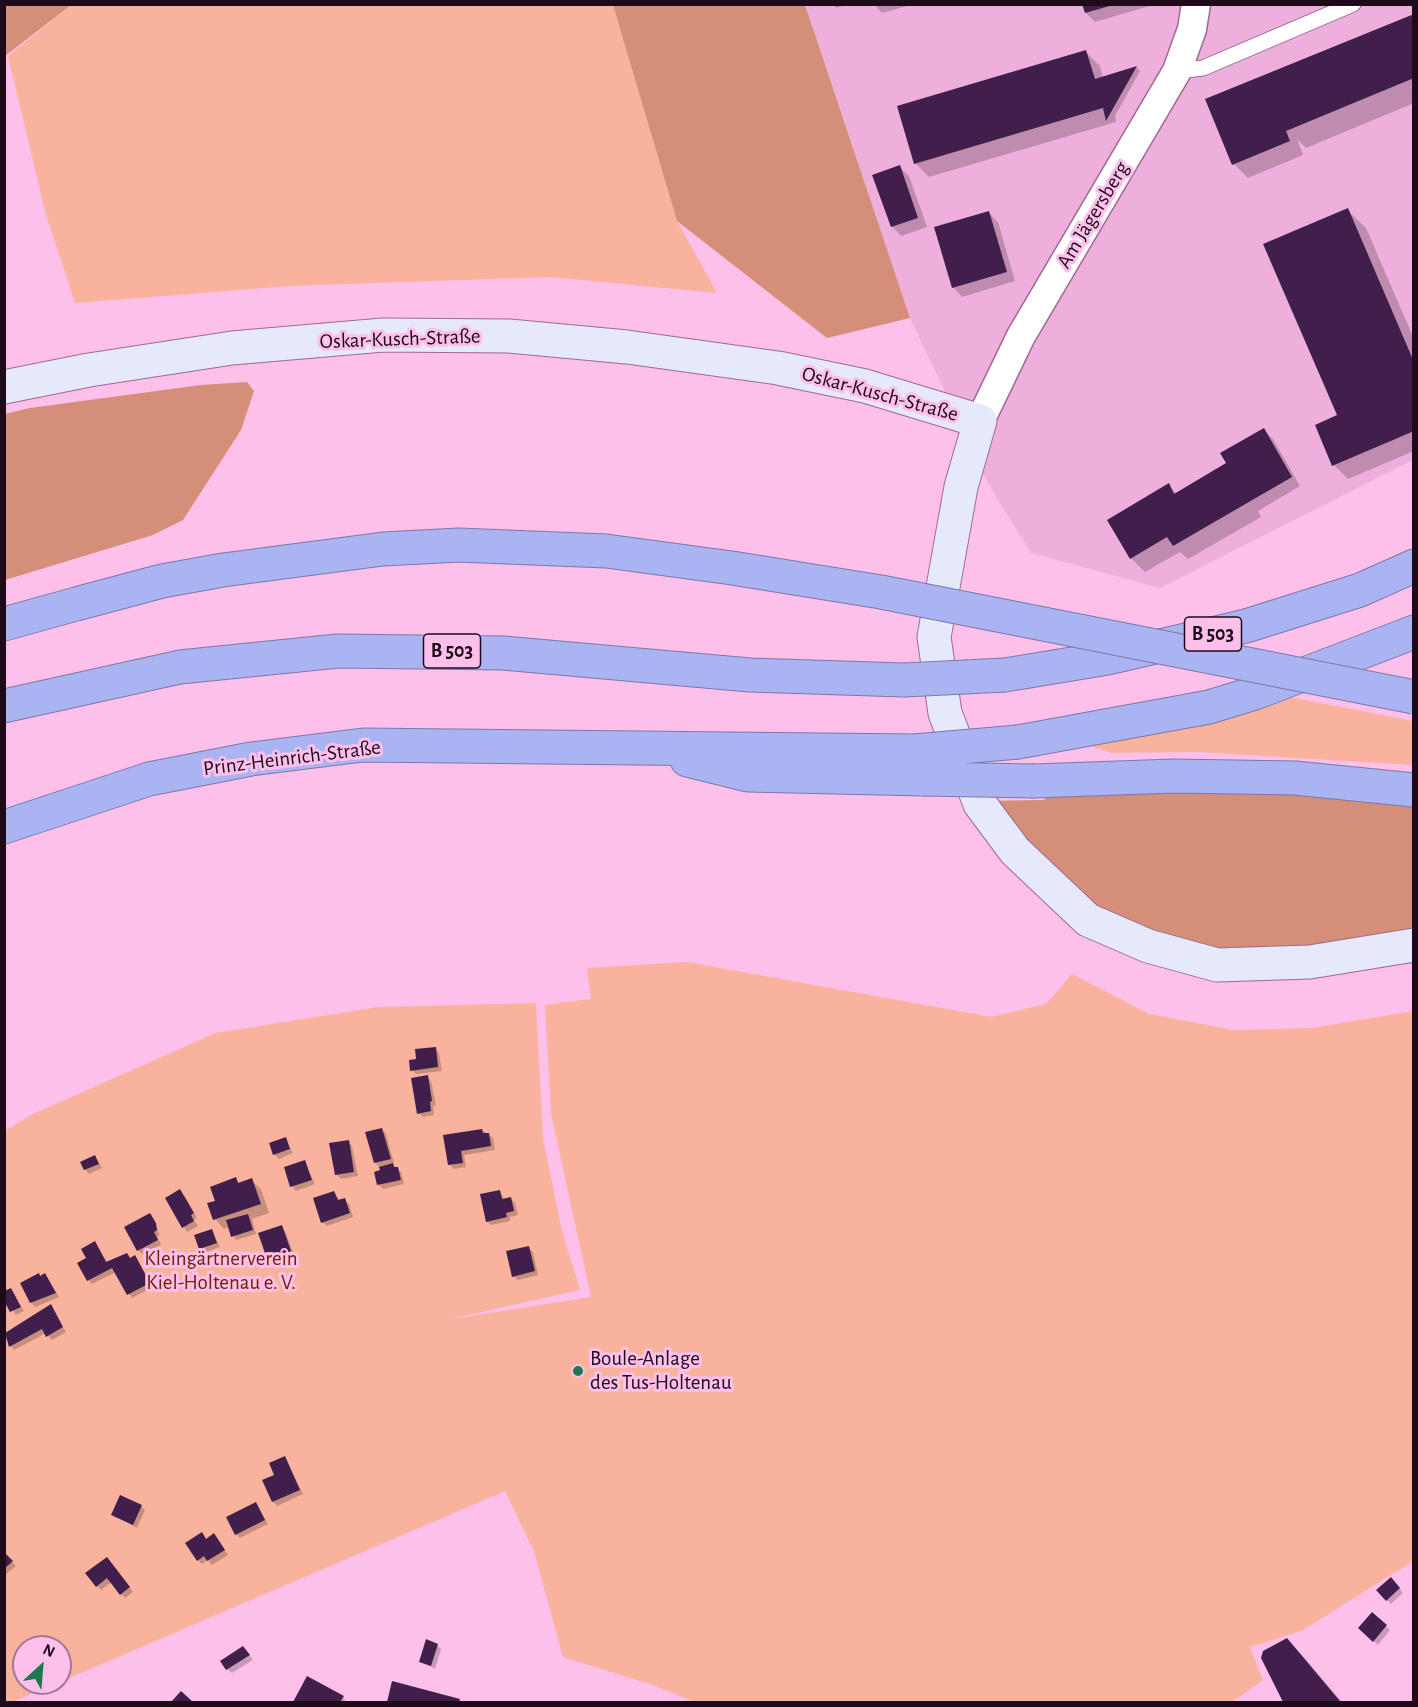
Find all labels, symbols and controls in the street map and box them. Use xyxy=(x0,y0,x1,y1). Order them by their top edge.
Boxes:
street label: Am Jägersberg xyxy=(1051,157,1135,273)
street label: Oskar-Kusch-Straße xyxy=(319,324,481,354)
street label: Oskar-Kusch-Straße xyxy=(799,361,961,427)
road number: B 503 xyxy=(1184,617,1242,651)
road number: B 503 xyxy=(424,634,480,668)
street label: Prinz-Heinrich-Straße xyxy=(202,735,382,781)
park label: Kleingärtnerverein Kiel-Holtenau e. V. xyxy=(144,1246,298,1296)
place label: Boule-Anlage des Tus-Holtenau xyxy=(590,1346,732,1396)
marker: Boule-Anlage des Tus-Holtenau xyxy=(571,1364,585,1378)
north arrow xyxy=(12,1635,72,1695)
text: N xyxy=(41,1641,58,1660)

